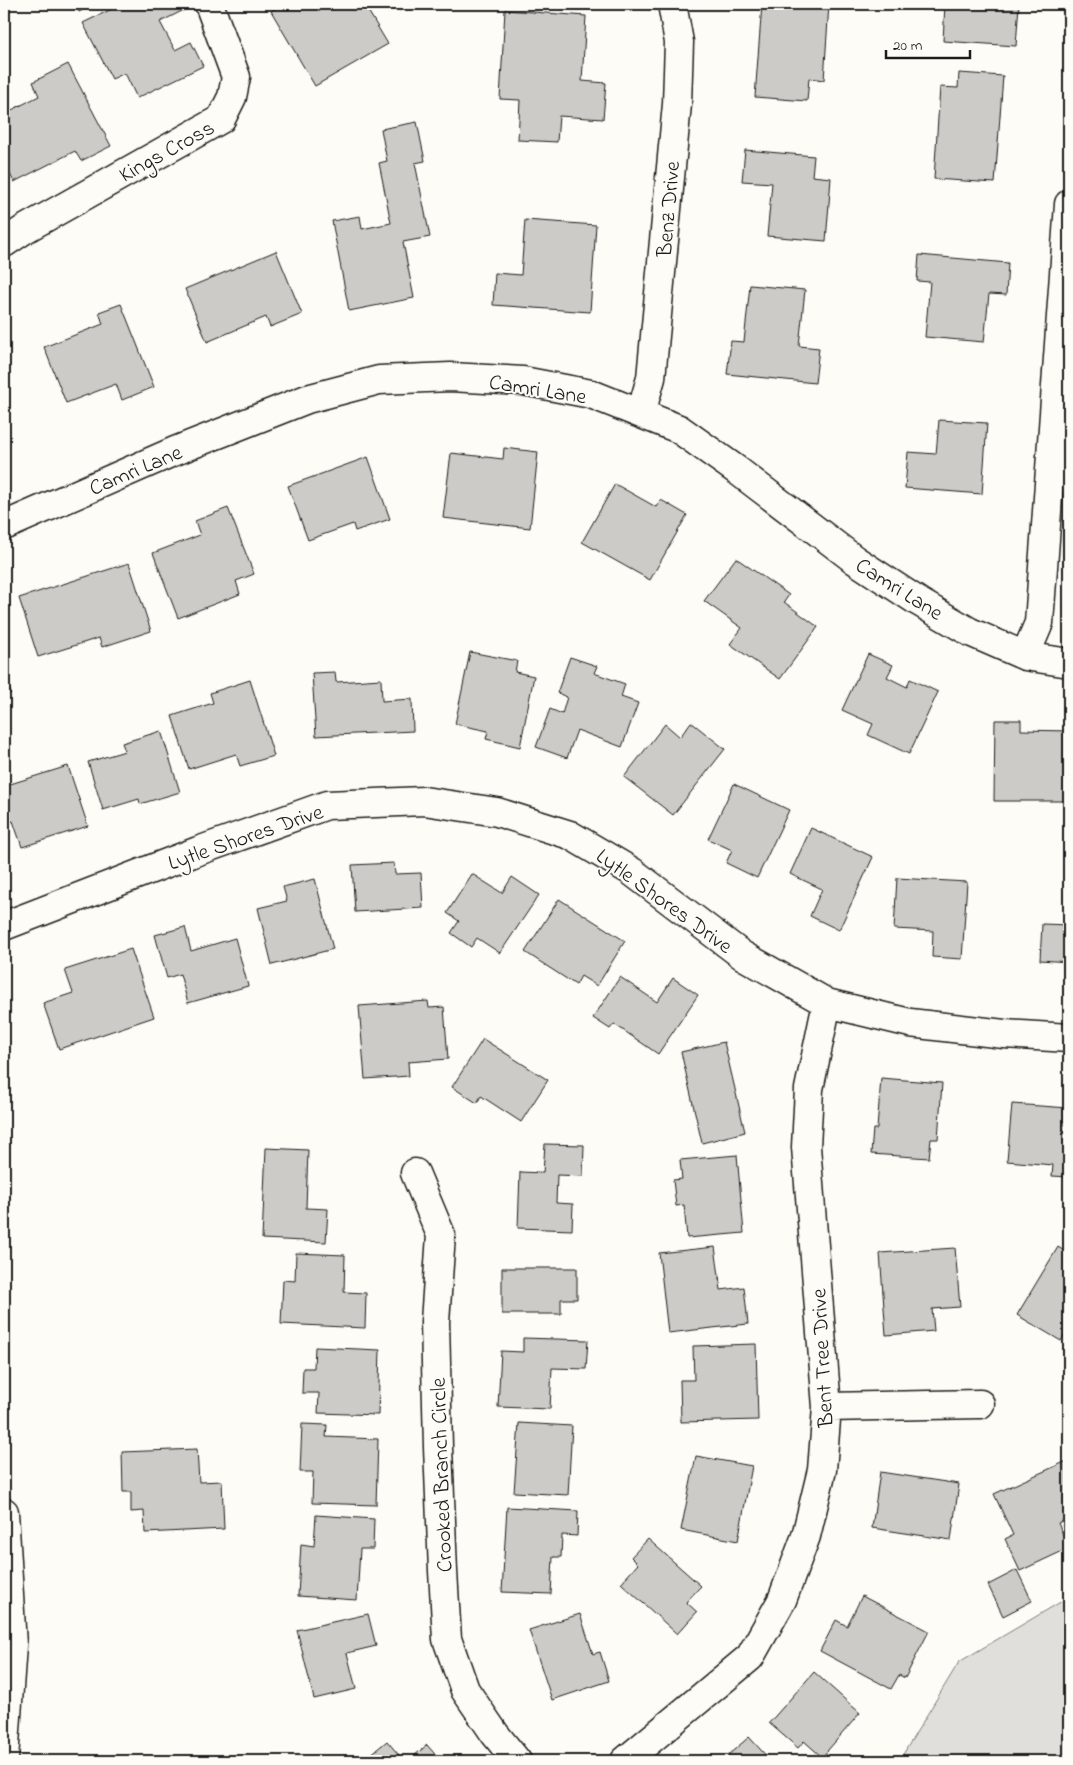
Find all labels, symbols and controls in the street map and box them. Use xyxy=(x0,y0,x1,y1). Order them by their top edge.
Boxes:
scale bar xyxy=(886,28,969,60)
text: 20 m xyxy=(893,35,923,57)
street label: Kings Cross xyxy=(114,113,222,193)
street label: Benz Drive xyxy=(650,160,690,260)
street label: Camri Lane xyxy=(487,367,589,414)
street label: Camri Lane xyxy=(85,438,188,506)
street label: Camri Lane xyxy=(848,551,949,630)
street label: Lytle Shores Drive xyxy=(164,797,328,881)
street label: Lytle Shores Drive xyxy=(588,842,738,964)
street label: Bent Tree Drive xyxy=(804,1287,844,1429)
street label: Crooked Branch Circle xyxy=(424,1377,462,1573)

